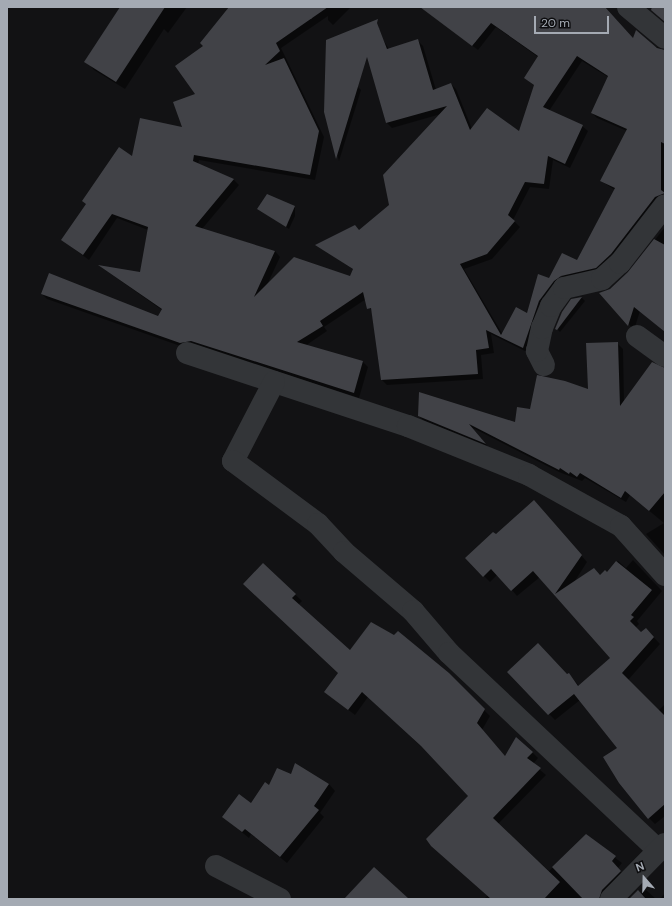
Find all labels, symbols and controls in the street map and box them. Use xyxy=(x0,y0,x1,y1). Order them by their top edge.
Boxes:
scale bar xyxy=(536,8,611,34)
text: 20 m xyxy=(541,15,570,31)
north arrow xyxy=(624,858,664,898)
text: N xyxy=(634,859,646,875)

